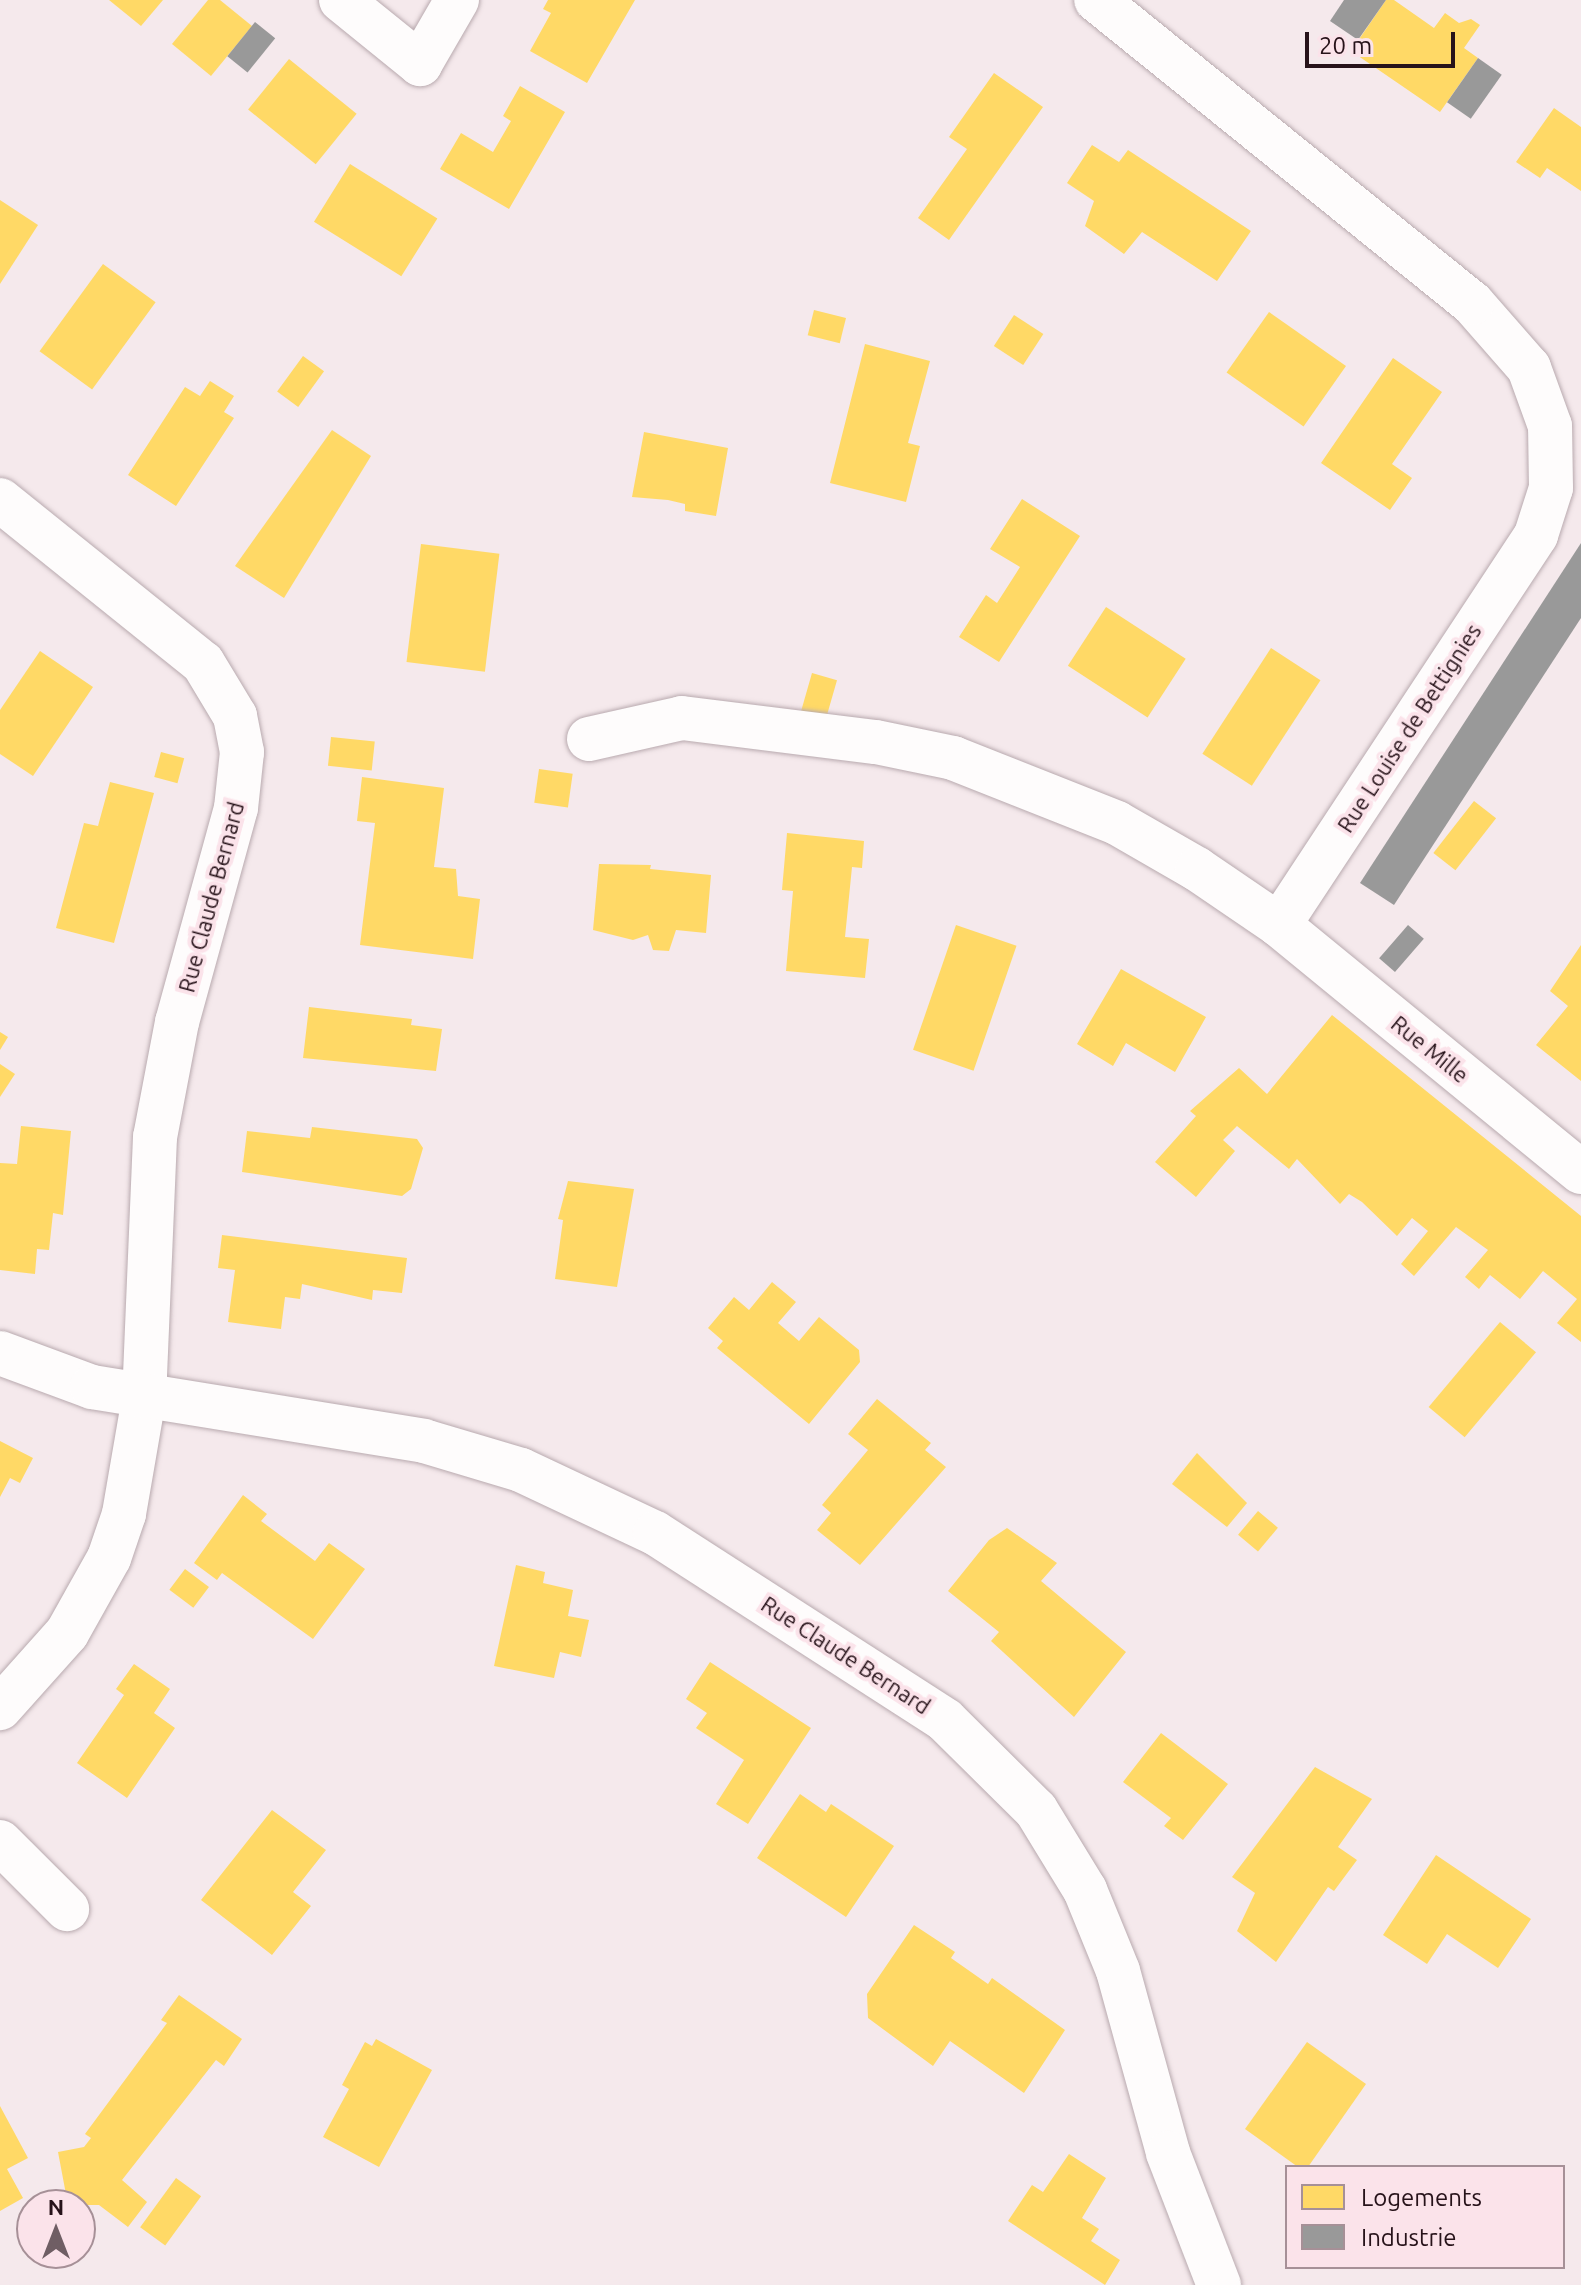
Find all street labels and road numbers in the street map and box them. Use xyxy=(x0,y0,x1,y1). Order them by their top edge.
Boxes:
street label: Rue Louise de Bettignies xyxy=(1332,619,1486,837)
street label: Rue Claude Bernard xyxy=(173,799,249,995)
street label: Rue Mille xyxy=(1386,1010,1474,1088)
street label: Rue Claude Bernard xyxy=(757,1591,935,1719)

